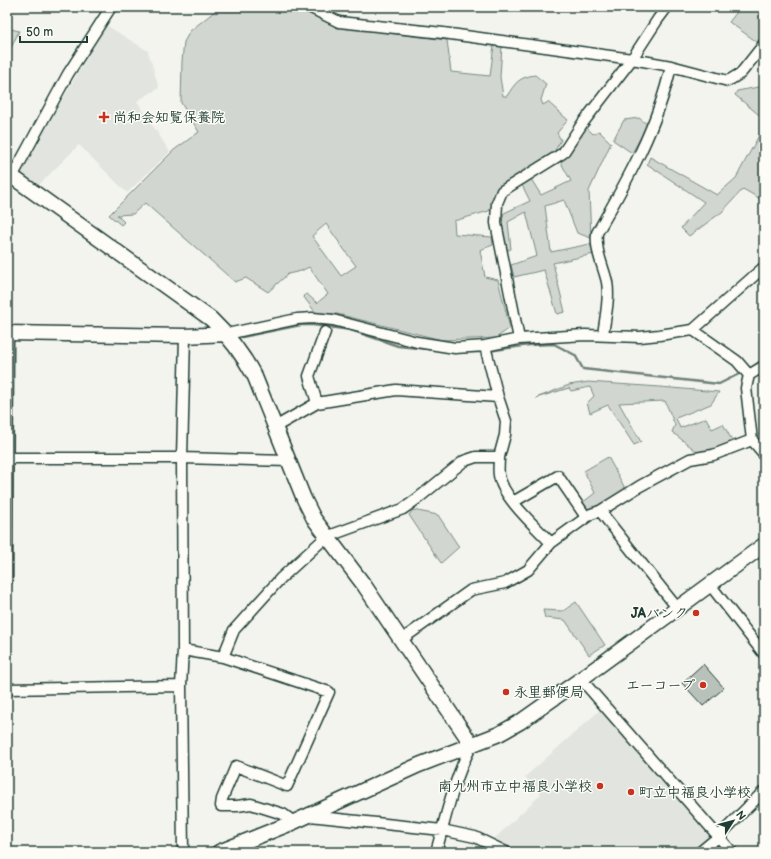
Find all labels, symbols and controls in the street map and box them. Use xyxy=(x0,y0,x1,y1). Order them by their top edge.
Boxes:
scale bar xyxy=(20,18,87,44)
text: 50 m xyxy=(26,25,53,40)
place label: 尚和会知覧保養院 xyxy=(113,109,225,126)
marker: 尚和会知覧保養院 xyxy=(98,111,110,123)
place label: JAバンク xyxy=(631,605,688,622)
marker: JAバンク xyxy=(691,608,701,618)
place label: エーコープ xyxy=(626,677,695,694)
marker: エーコープ xyxy=(698,680,708,690)
place label: 永里郵便局 xyxy=(514,684,584,701)
marker: 永里郵便局 xyxy=(501,687,511,697)
place label: 南九州市立中福良小学校 xyxy=(438,778,592,795)
marker: 南九州市立中福良小学校 xyxy=(595,781,605,791)
place label: 町立中福良小学校 xyxy=(639,784,751,801)
marker: 町立中福良小学校 xyxy=(626,787,636,797)
north arrow xyxy=(713,801,753,841)
text: N xyxy=(733,808,748,823)

